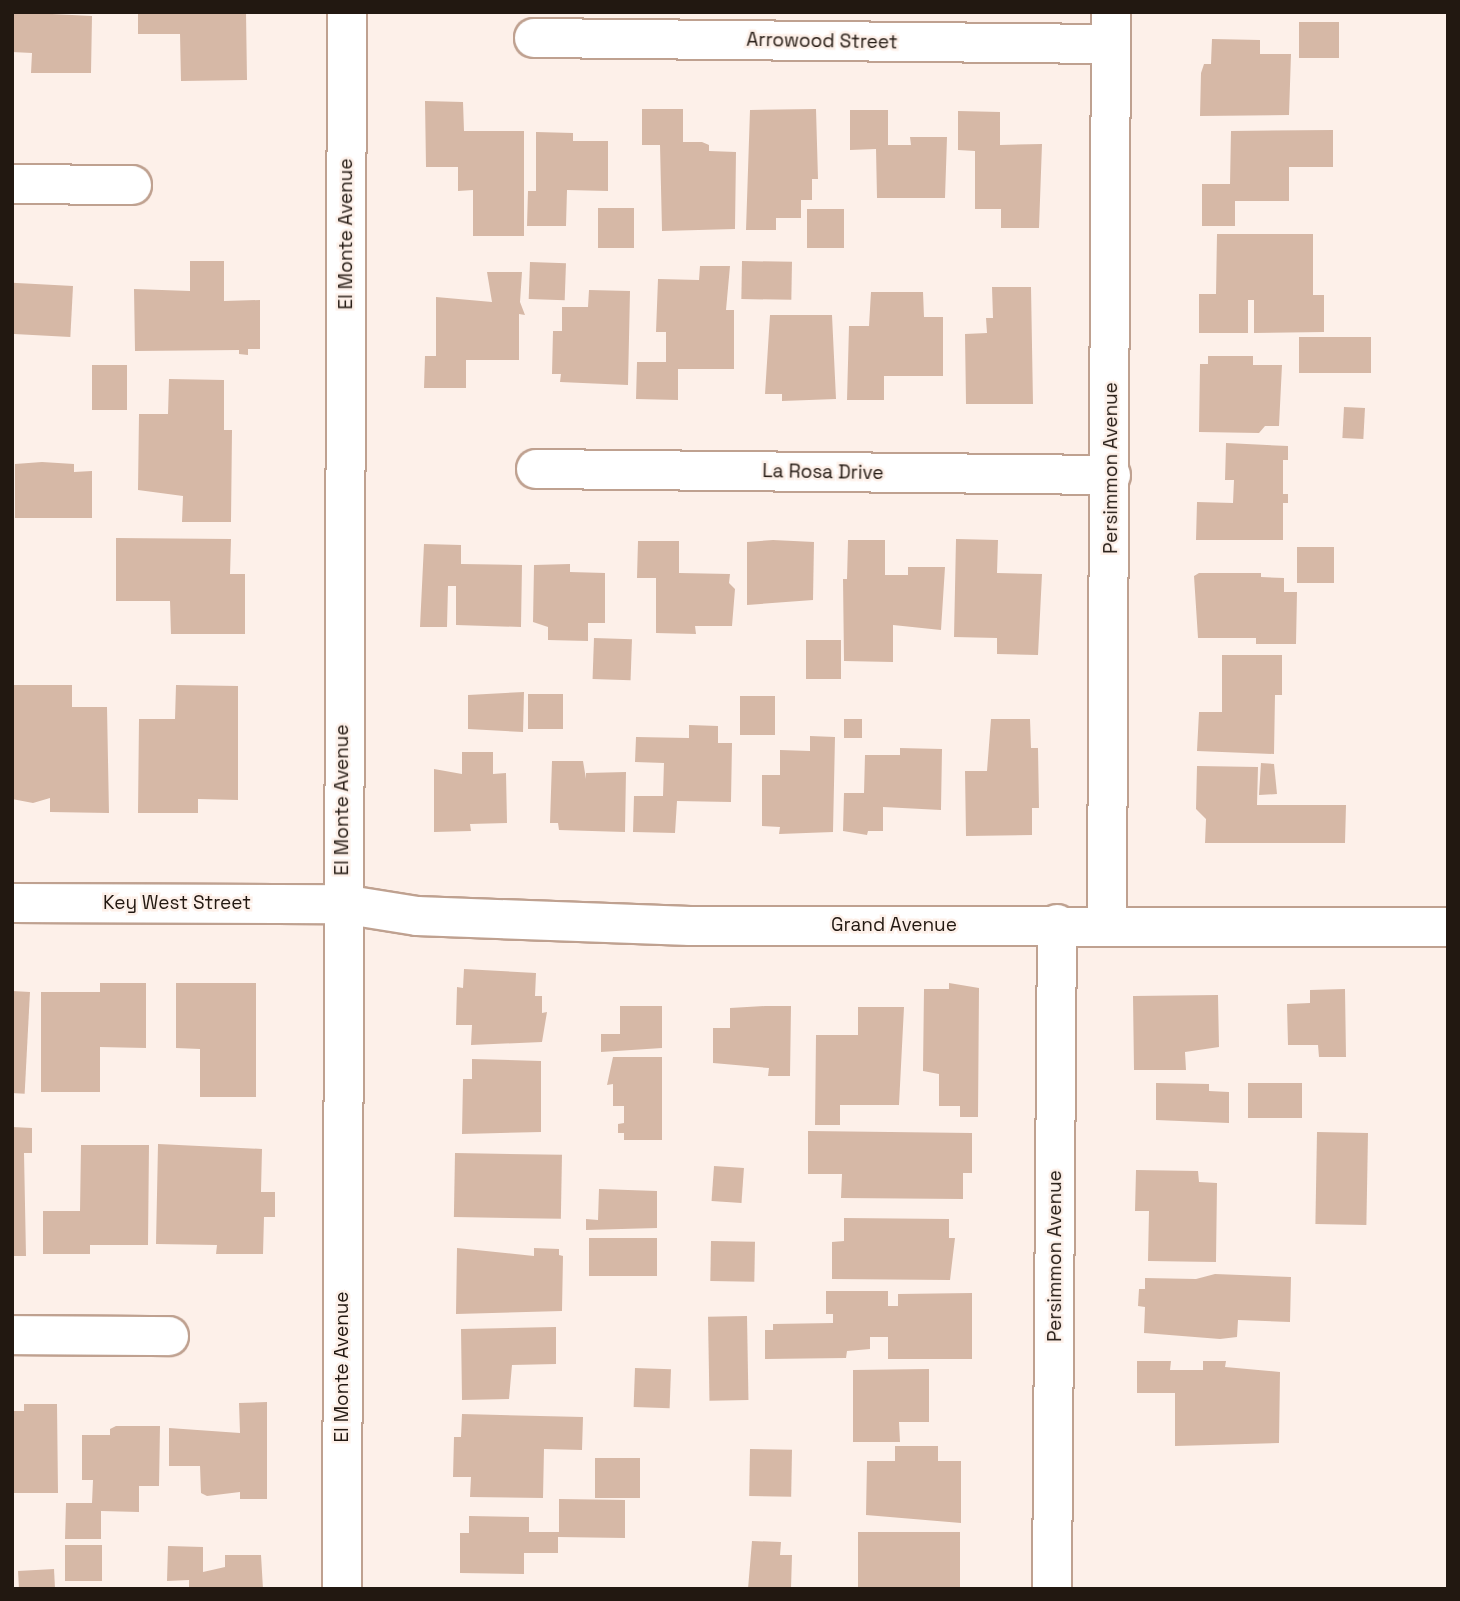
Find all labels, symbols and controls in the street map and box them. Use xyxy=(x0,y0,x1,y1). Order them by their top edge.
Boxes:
street label: Arrowood Street xyxy=(746,28,898,54)
street label: El Monte Avenue xyxy=(335,158,357,310)
street label: Persimmon Avenue xyxy=(1100,382,1122,554)
street label: La Rosa Drive xyxy=(762,460,884,484)
street label: El Monte Avenue xyxy=(331,724,353,876)
street label: Key West Street xyxy=(103,892,251,914)
street label: Grand Avenue xyxy=(831,914,957,936)
street label: Persimmon Avenue xyxy=(1044,1170,1066,1342)
street label: El Monte Avenue xyxy=(331,1291,353,1443)

